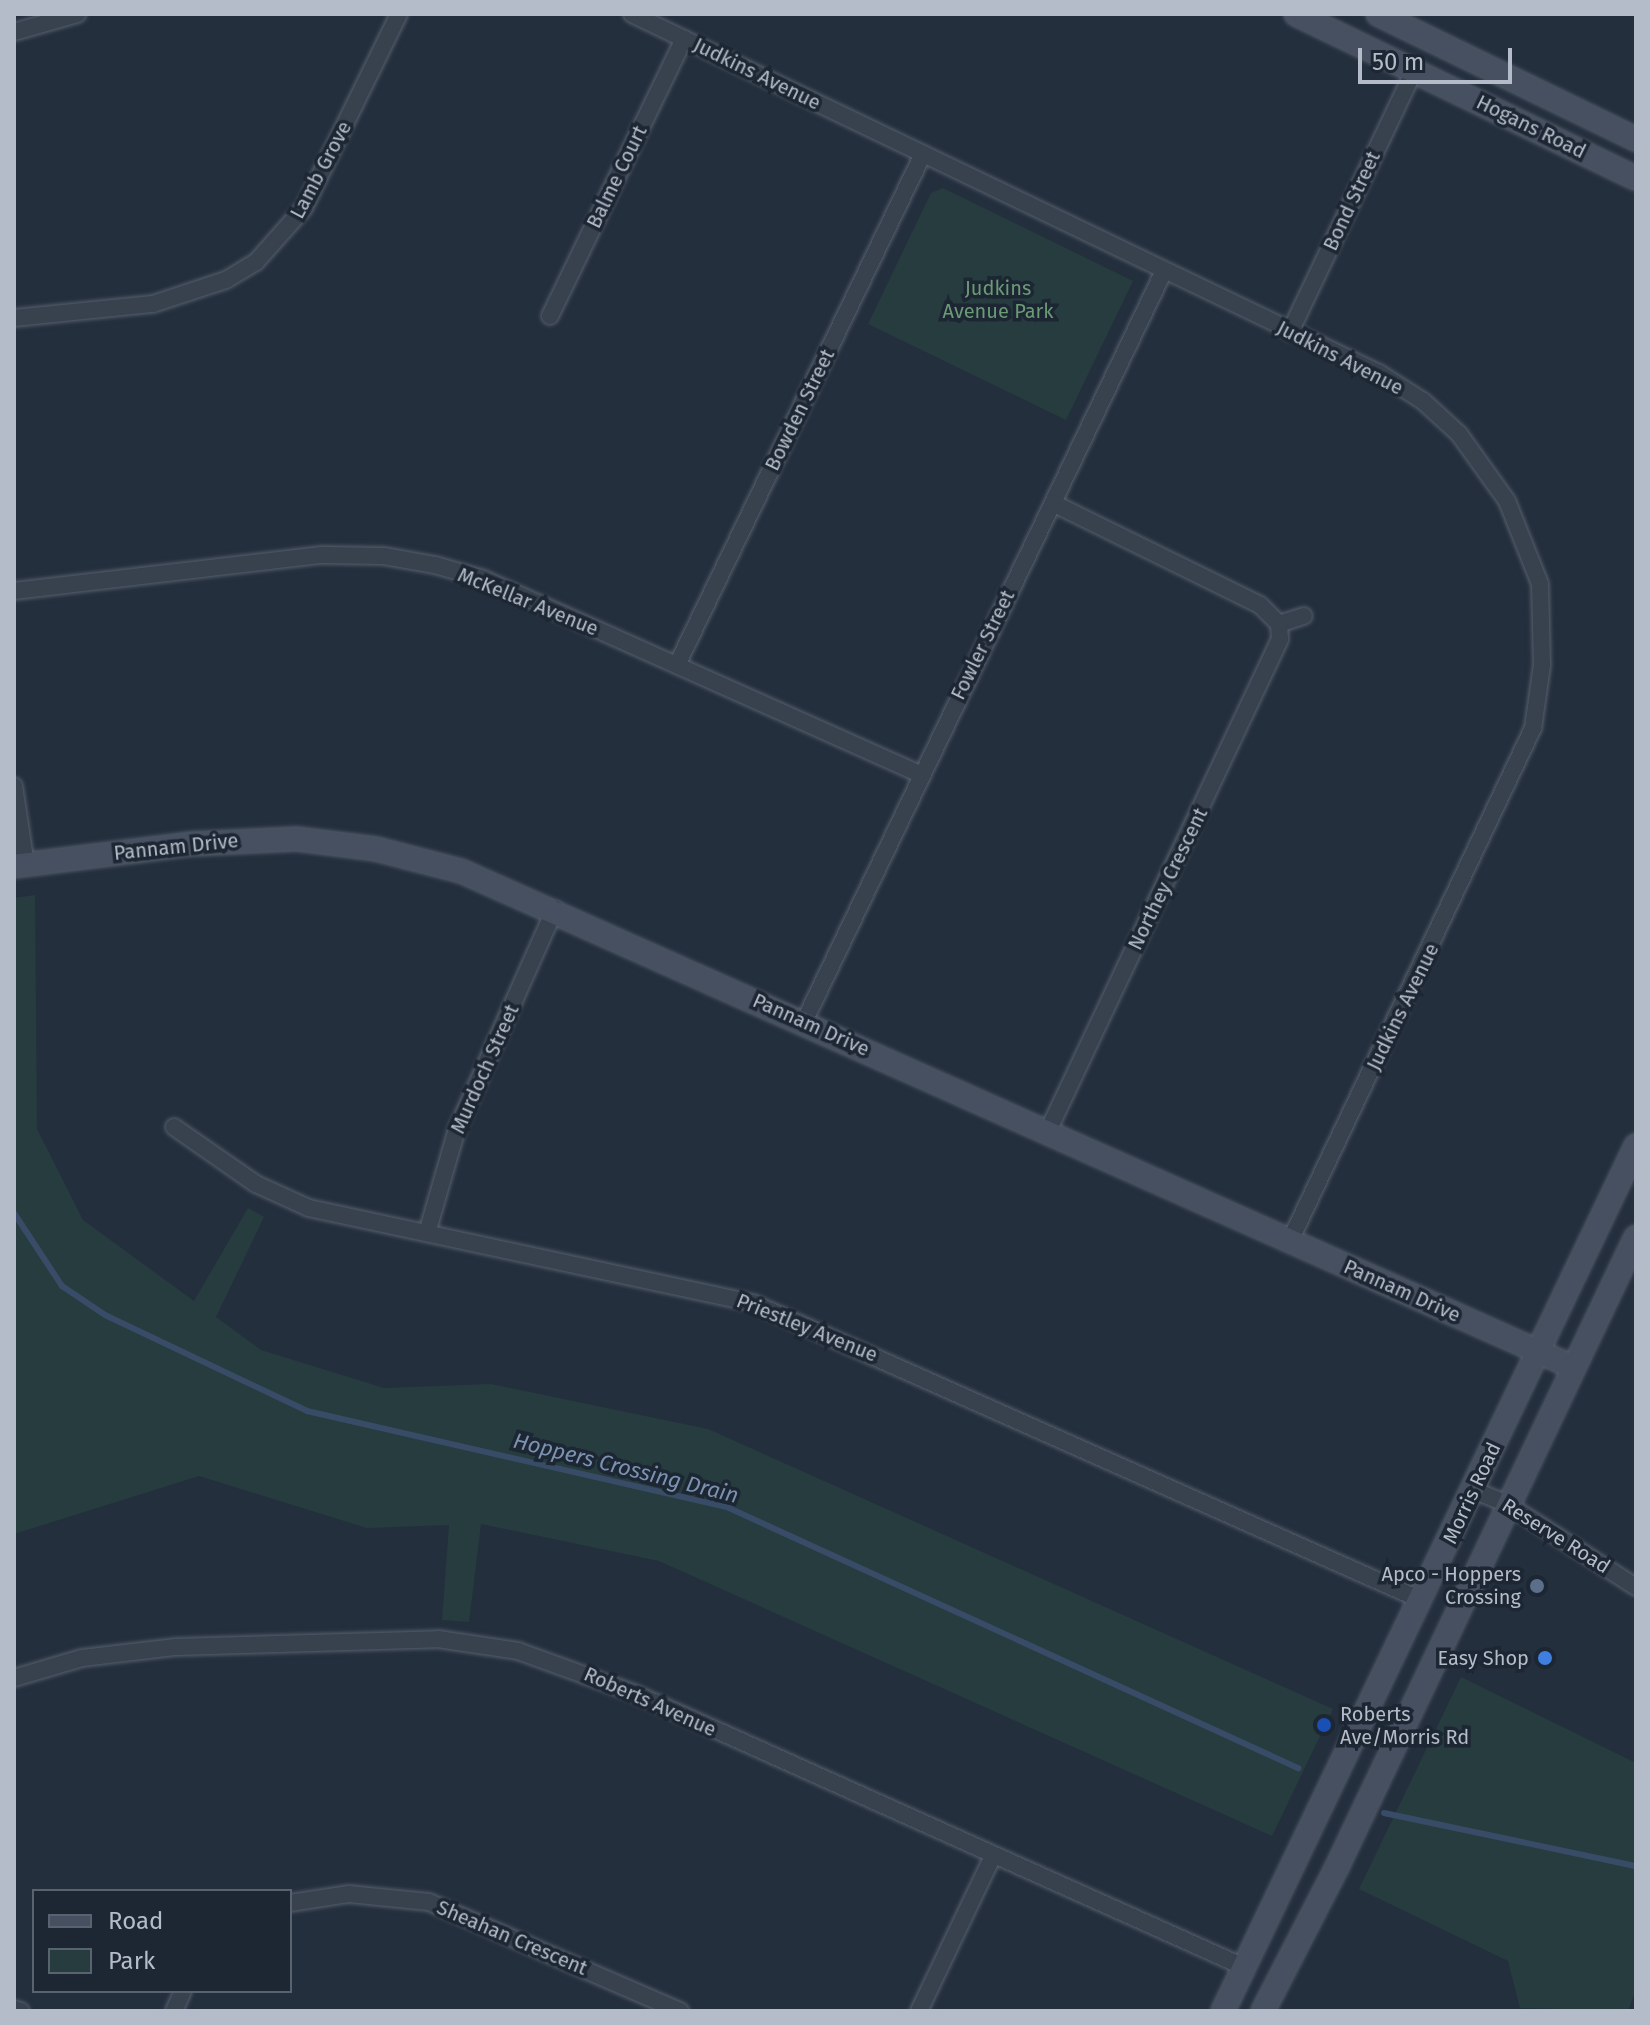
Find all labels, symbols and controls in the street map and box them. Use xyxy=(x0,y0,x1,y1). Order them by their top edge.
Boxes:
scale bar xyxy=(1362,32,1516,82)
street label: Judkins Avenue xyxy=(690,33,824,115)
text: 50 m xyxy=(1372,48,1424,76)
street label: Hogans Road xyxy=(1472,90,1590,164)
street label: Lamb Grove xyxy=(285,117,357,223)
street label: Balme Court xyxy=(582,122,652,232)
street label: Bond Street xyxy=(1318,147,1386,255)
park label: Judkins Avenue Park xyxy=(942,277,1054,324)
street label: Judkins Avenue xyxy=(1273,316,1407,400)
street label: Bowden Street xyxy=(760,345,840,475)
street label: McKellar Avenue xyxy=(454,563,602,641)
street label: Fowler Street xyxy=(946,586,1020,704)
street label: Northey Crescent xyxy=(1123,804,1213,954)
street label: Pannam Drive xyxy=(113,829,239,865)
street label: Judkins Avenue xyxy=(1362,940,1444,1074)
street label: Pannam Drive xyxy=(749,989,873,1061)
street label: Murdoch Street xyxy=(446,1001,524,1137)
street label: Pannam Drive xyxy=(1340,1255,1464,1327)
street label: Priestley Avenue xyxy=(733,1289,881,1367)
water label: Hoppers Crossing Drain xyxy=(511,1427,741,1509)
street label: Morris Road xyxy=(1438,1438,1506,1548)
street label: Reserve Road xyxy=(1498,1493,1614,1579)
place label: Apco - Hoppers Crossing xyxy=(1381,1562,1521,1609)
marker: Apco - Hoppers Crossing xyxy=(1528,1577,1546,1595)
place label: Easy Shop xyxy=(1438,1646,1529,1670)
marker: Easy Shop xyxy=(1536,1649,1554,1667)
street label: Roberts Avenue xyxy=(580,1662,720,1742)
place label: Roberts Ave/Morris Rd xyxy=(1340,1702,1469,1749)
marker: Roberts Ave/Morris Rd xyxy=(1315,1716,1333,1734)
legend xyxy=(32,1889,292,1993)
street label: Sheahan Crescent xyxy=(433,1895,591,1981)
text: Road xyxy=(108,1907,163,1935)
text: Park xyxy=(108,1947,155,1975)

